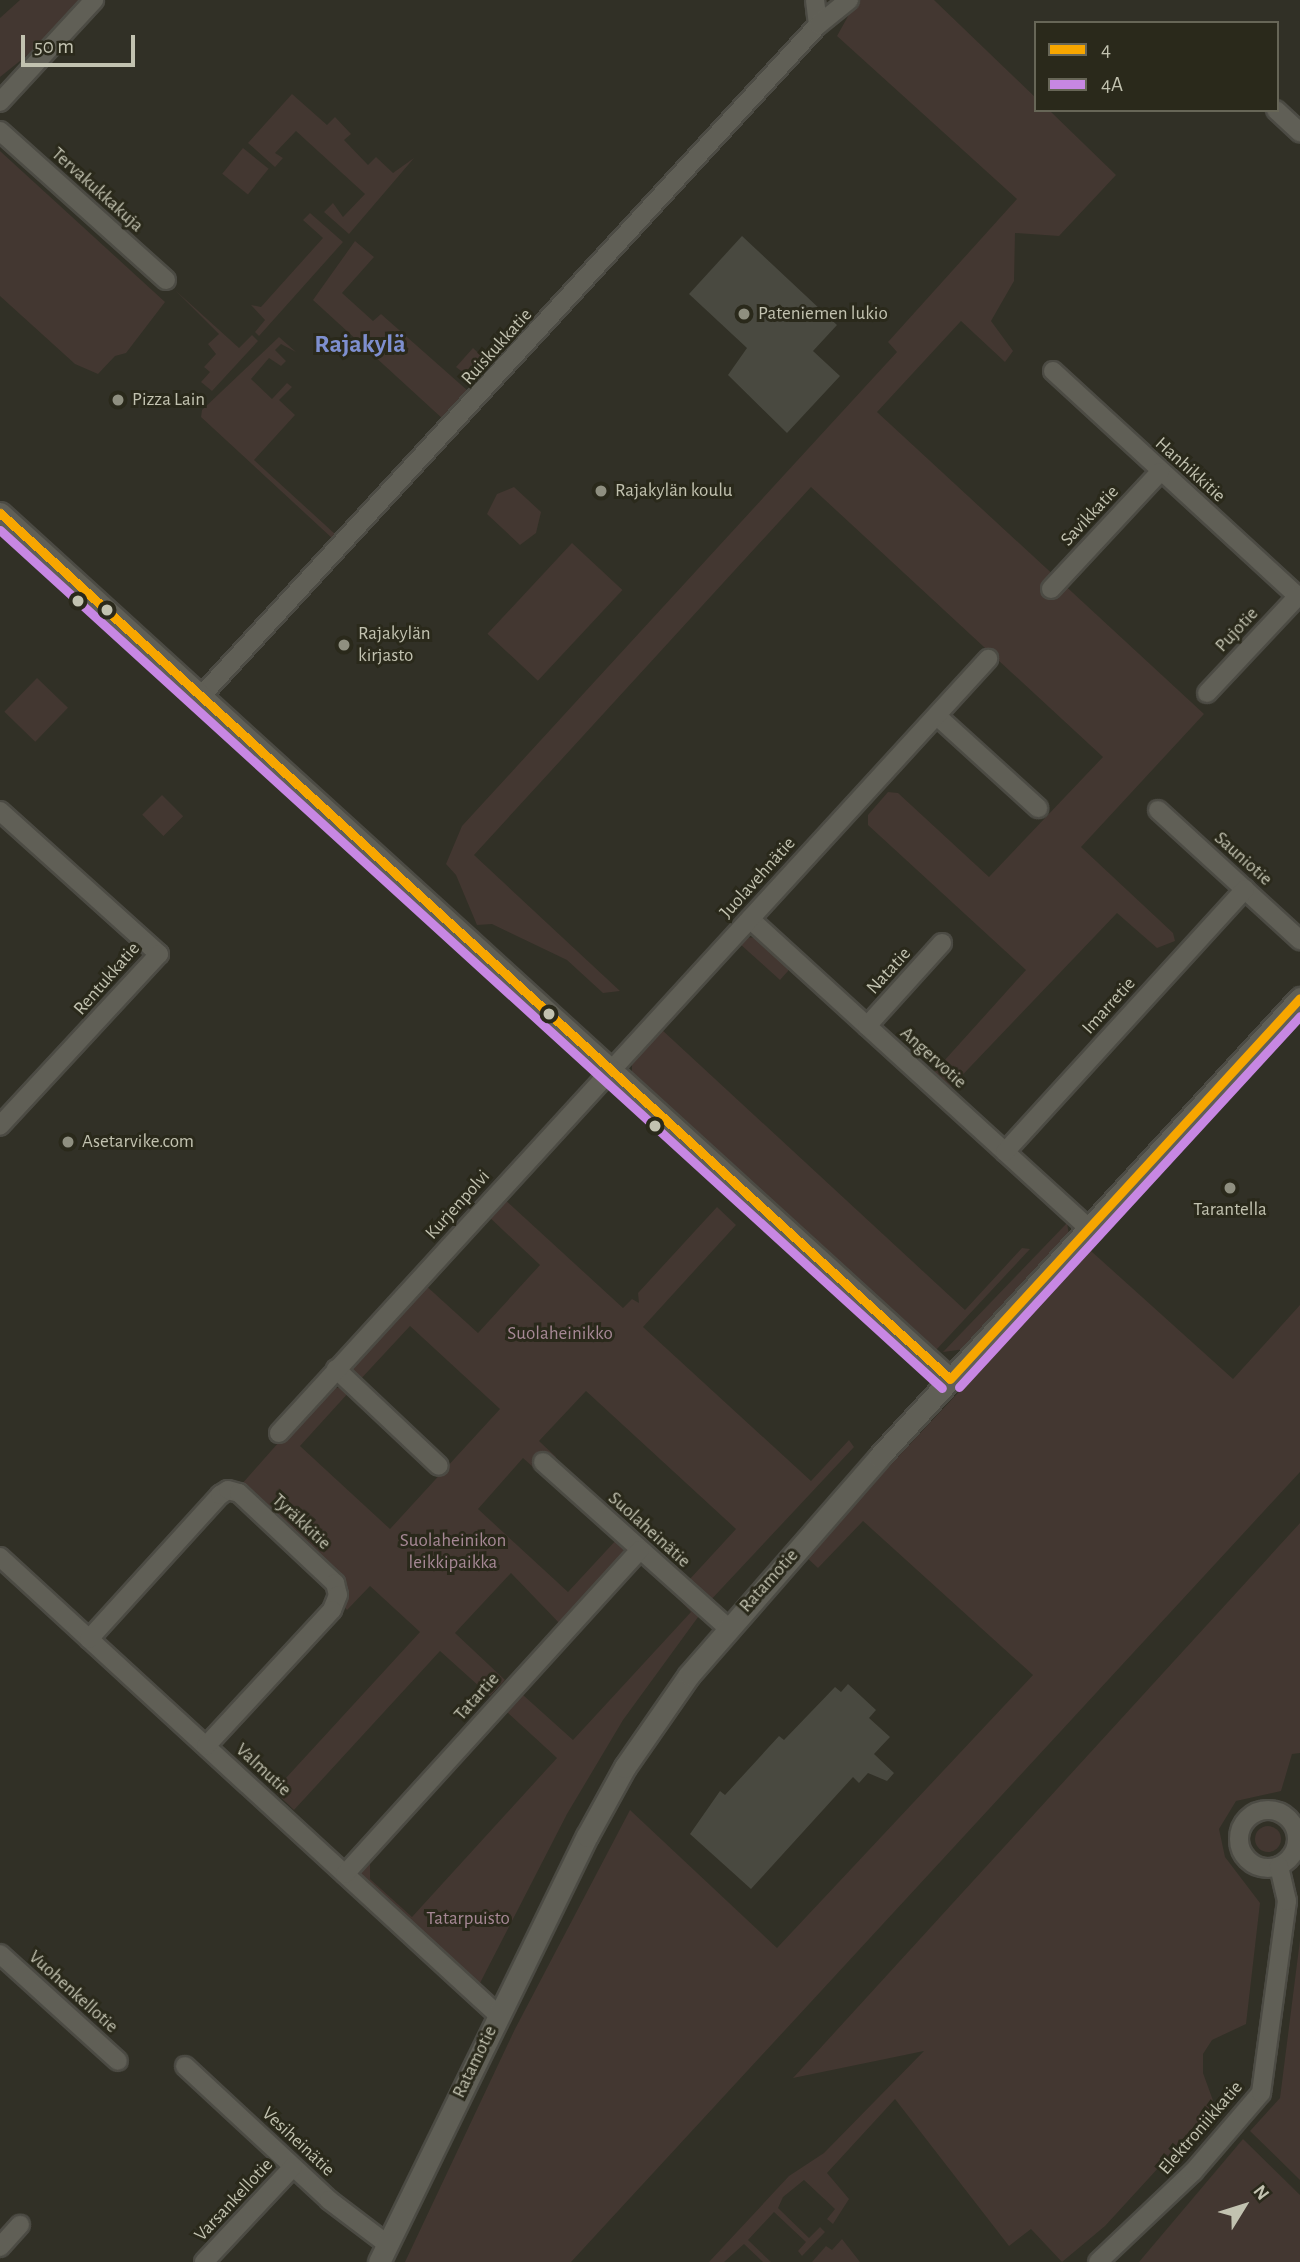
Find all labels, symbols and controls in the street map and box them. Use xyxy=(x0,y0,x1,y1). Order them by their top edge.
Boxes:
scale bar xyxy=(24,21,138,65)
legend xyxy=(1034,21,1279,112)
text: 50 m xyxy=(34,36,74,57)
text: 4 xyxy=(1101,39,1111,60)
text: 4A xyxy=(1101,74,1123,95)
street label: Tervakukkakuja xyxy=(46,143,148,237)
place label: Pateniemen lukio xyxy=(758,303,888,325)
street label: Ruiskukkatie xyxy=(457,304,537,390)
marker: Pateniemen lukio xyxy=(736,306,752,322)
district label: Rajakylä xyxy=(314,329,406,361)
place label: Pizza Lain xyxy=(132,389,205,411)
marker: Pizza Lain xyxy=(110,392,126,408)
street label: Hanhikkitie xyxy=(1150,432,1230,508)
place label: Rajakylän koulu xyxy=(615,480,733,502)
street label: Savikkatie xyxy=(1056,481,1124,551)
marker: Rajakylän koulu xyxy=(593,483,609,499)
unlabelled marker xyxy=(71,594,85,608)
unlabelled marker xyxy=(100,603,114,617)
street label: Pujotie xyxy=(1211,603,1263,657)
place label: Rajakylän kirjasto xyxy=(358,623,431,667)
marker: Rajakylän kirjasto xyxy=(336,637,352,653)
street label: Sauniotie xyxy=(1209,827,1277,891)
street label: Juolavehnätie xyxy=(715,832,801,924)
street label: Rentukkatie xyxy=(69,938,145,1020)
street label: Natatie xyxy=(862,943,916,999)
street label: Imarretie xyxy=(1077,973,1141,1039)
unlabelled marker xyxy=(542,1007,556,1021)
street label: Angervotie xyxy=(895,1022,971,1094)
unlabelled marker xyxy=(648,1119,662,1133)
place label: Asetarvike.com xyxy=(82,1131,194,1153)
marker: Asetarvike.com xyxy=(60,1134,76,1150)
street label: Kurjenpolvi xyxy=(421,1166,495,1244)
marker: Tarantella xyxy=(1222,1180,1238,1196)
place label: Tarantella xyxy=(1193,1199,1267,1221)
park label: Suolaheinikko xyxy=(507,1323,613,1345)
street label: Suolaheinätie xyxy=(603,1487,695,1573)
street label: Tyräkkitie xyxy=(267,1489,335,1555)
park label: Suolaheinikon leikkipaikka xyxy=(400,1530,506,1574)
street label: Ratamotie xyxy=(735,1545,803,1617)
street label: Tatartie xyxy=(449,1668,505,1726)
street label: Valmutie xyxy=(231,1739,295,1801)
park label: Tatarpuisto xyxy=(426,1908,510,1930)
street label: Vuohenkellotie xyxy=(24,1946,122,2038)
street label: Ratamotie xyxy=(448,2022,502,2102)
street label: Elektroniikkatie xyxy=(1154,2076,1248,2180)
street label: Vesiheinätie xyxy=(257,2102,339,2182)
street label: Varsankellotie xyxy=(190,2154,278,2246)
north arrow xyxy=(1209,2171,1279,2241)
text: N xyxy=(1249,2182,1272,2204)

